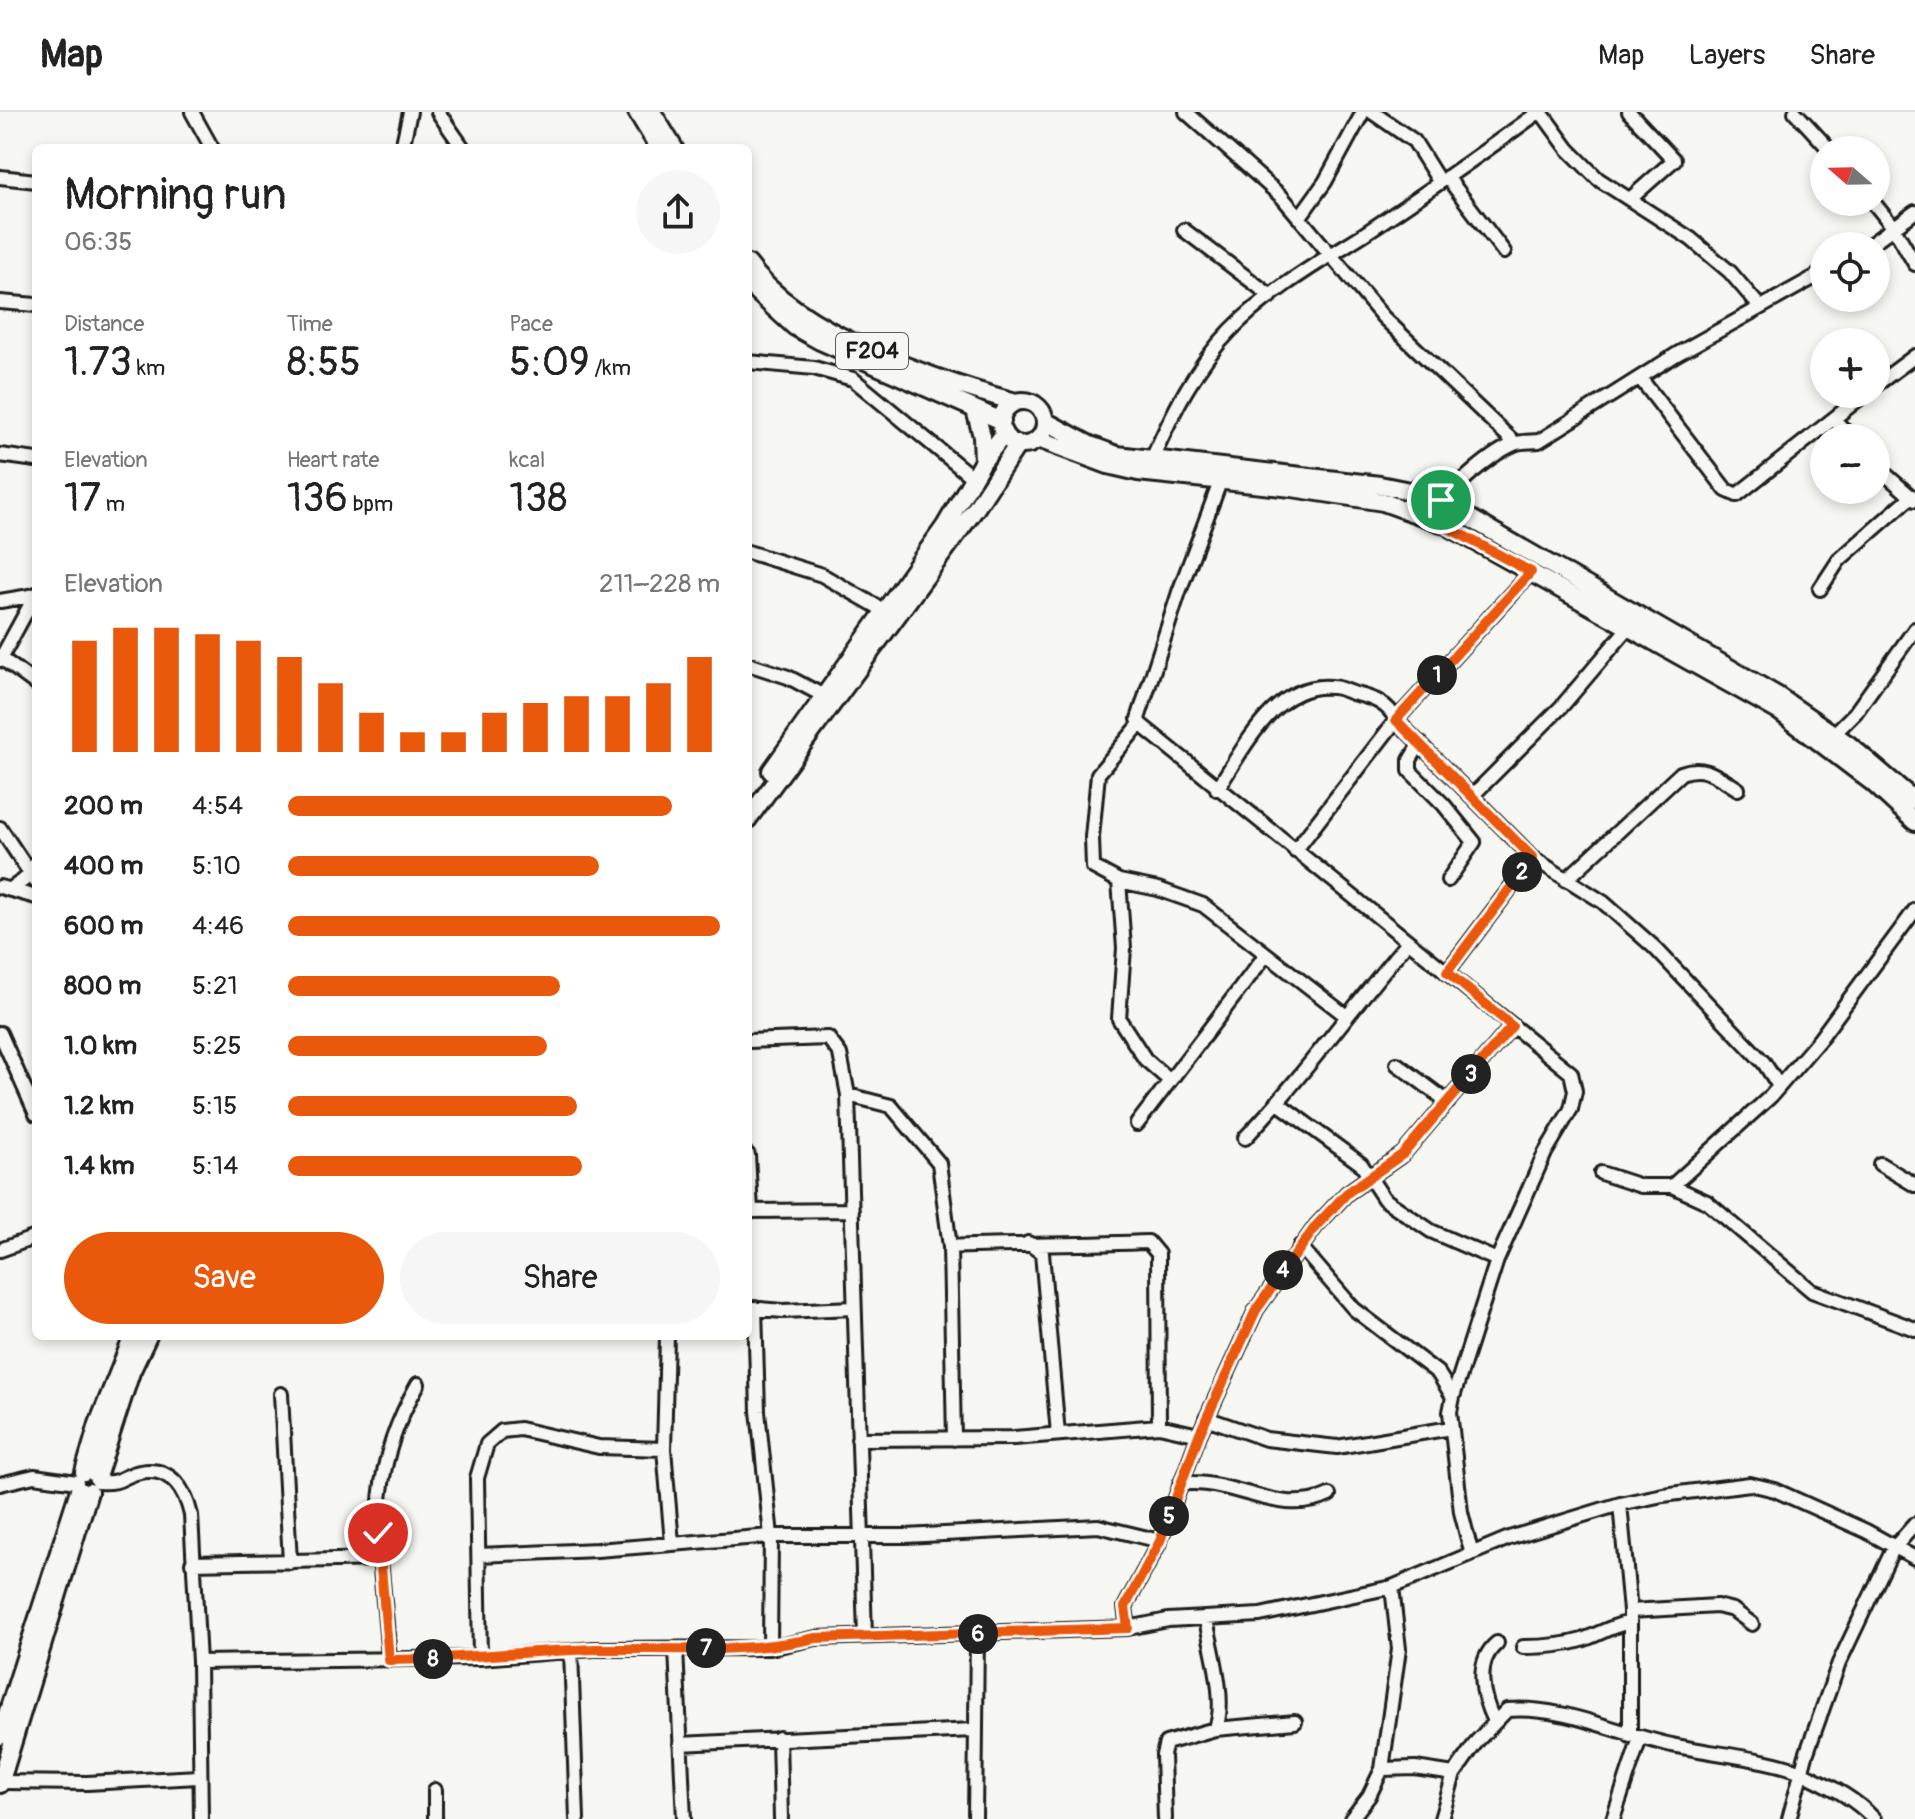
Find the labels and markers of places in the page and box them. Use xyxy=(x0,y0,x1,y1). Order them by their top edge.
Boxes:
pin xyxy=(1407,466,1475,534)
pin: 1 xyxy=(1417,655,1457,695)
pin: 2 xyxy=(1502,852,1542,892)
pin: 3 xyxy=(1451,1054,1491,1094)
pin: 4 xyxy=(1263,1250,1303,1290)
pin: 5 xyxy=(1149,1496,1189,1536)
pin xyxy=(344,1499,412,1567)
pin: 6 xyxy=(958,1614,998,1654)
pin: 7 xyxy=(686,1628,726,1668)
pin: 8 xyxy=(413,1639,453,1679)

